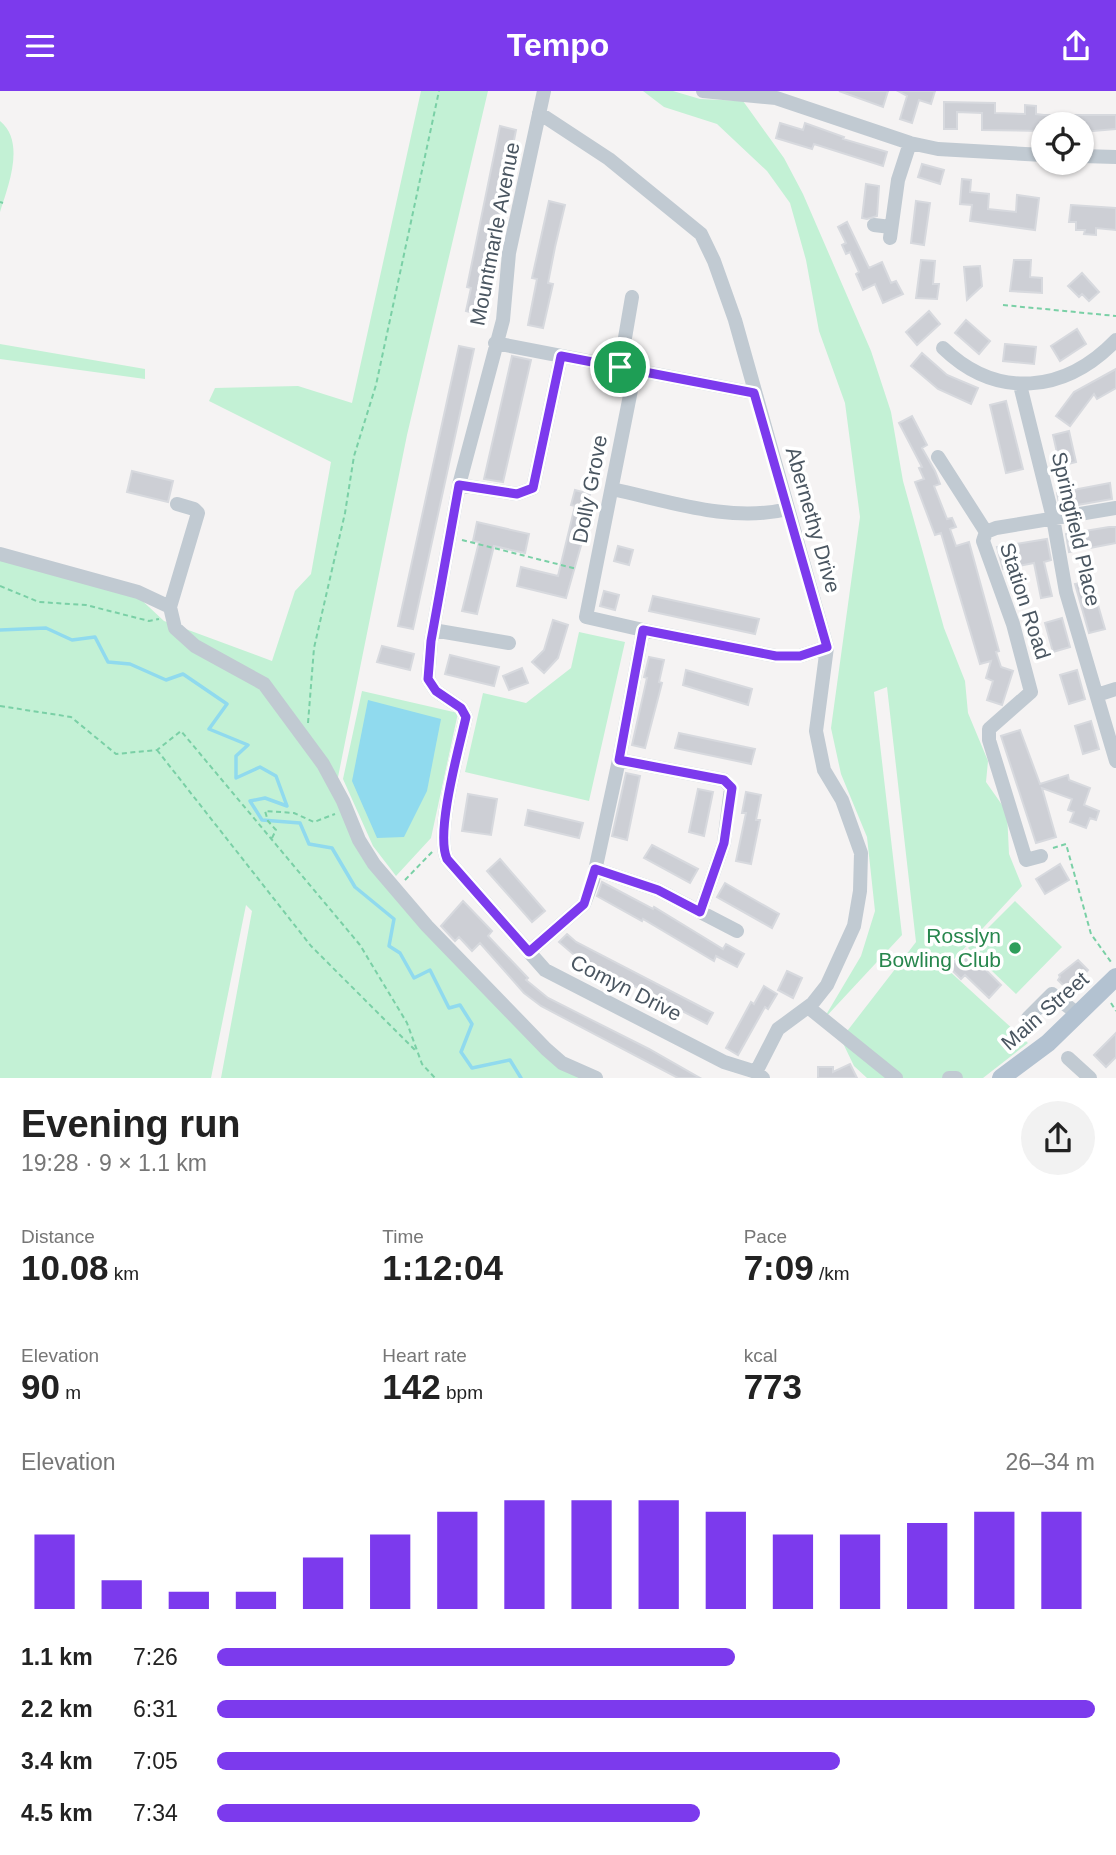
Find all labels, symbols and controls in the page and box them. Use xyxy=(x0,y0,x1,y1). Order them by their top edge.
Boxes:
icon: menu xyxy=(21,27,59,65)
text: Tempo xyxy=(507,27,609,63)
icon: share xyxy=(1057,27,1095,65)
map controls xyxy=(1031,112,1094,175)
button: locate xyxy=(1031,112,1094,175)
street label: Mountmarle Avenue xyxy=(465,140,524,328)
pin xyxy=(590,337,650,397)
icon: arrive xyxy=(601,348,639,386)
street label: Dolly Grove xyxy=(568,433,611,545)
street label: Abernethy Drive xyxy=(782,444,845,595)
street label: Springfield Place xyxy=(1048,450,1105,608)
street label: Station Road xyxy=(996,540,1055,662)
place label: Rosslyn Bowling Club xyxy=(878,924,1001,971)
marker: Rosslyn Bowling Club xyxy=(1007,940,1023,956)
street label: Comyn Drive xyxy=(567,950,686,1025)
street label: Main Street xyxy=(997,967,1093,1055)
button: share xyxy=(1021,1101,1095,1175)
text: Evening run xyxy=(21,1103,241,1145)
text: 19:28 · 9 × 1.1 km xyxy=(21,1150,207,1176)
text: Distance xyxy=(21,1226,95,1247)
text: Time xyxy=(382,1226,424,1247)
text: Pace xyxy=(744,1226,787,1247)
text: 10.08 xyxy=(21,1248,109,1287)
text: 1:12:04 xyxy=(382,1248,503,1287)
text: 7:09 xyxy=(744,1248,814,1287)
text: km xyxy=(109,1263,139,1284)
text: /km xyxy=(814,1263,850,1284)
text: Elevation xyxy=(21,1345,99,1366)
text: Heart rate xyxy=(382,1345,467,1366)
text: kcal xyxy=(744,1345,777,1366)
text: 90 xyxy=(21,1367,60,1406)
text: 142 xyxy=(382,1367,441,1406)
text: 773 xyxy=(744,1367,802,1406)
text: m xyxy=(60,1382,81,1403)
text: bpm xyxy=(441,1382,483,1403)
text: Elevation xyxy=(21,1449,116,1475)
text: 26–34 m xyxy=(1005,1449,1095,1475)
text: 1.1 km xyxy=(21,1644,93,1670)
text: 7:26 xyxy=(133,1644,178,1670)
text: 2.2 km xyxy=(21,1696,93,1722)
text: 6:31 xyxy=(133,1696,178,1722)
text: 3.4 km xyxy=(21,1748,93,1774)
text: 7:05 xyxy=(133,1748,178,1774)
text: 4.5 km xyxy=(21,1800,93,1826)
text: 7:34 xyxy=(133,1800,178,1826)

